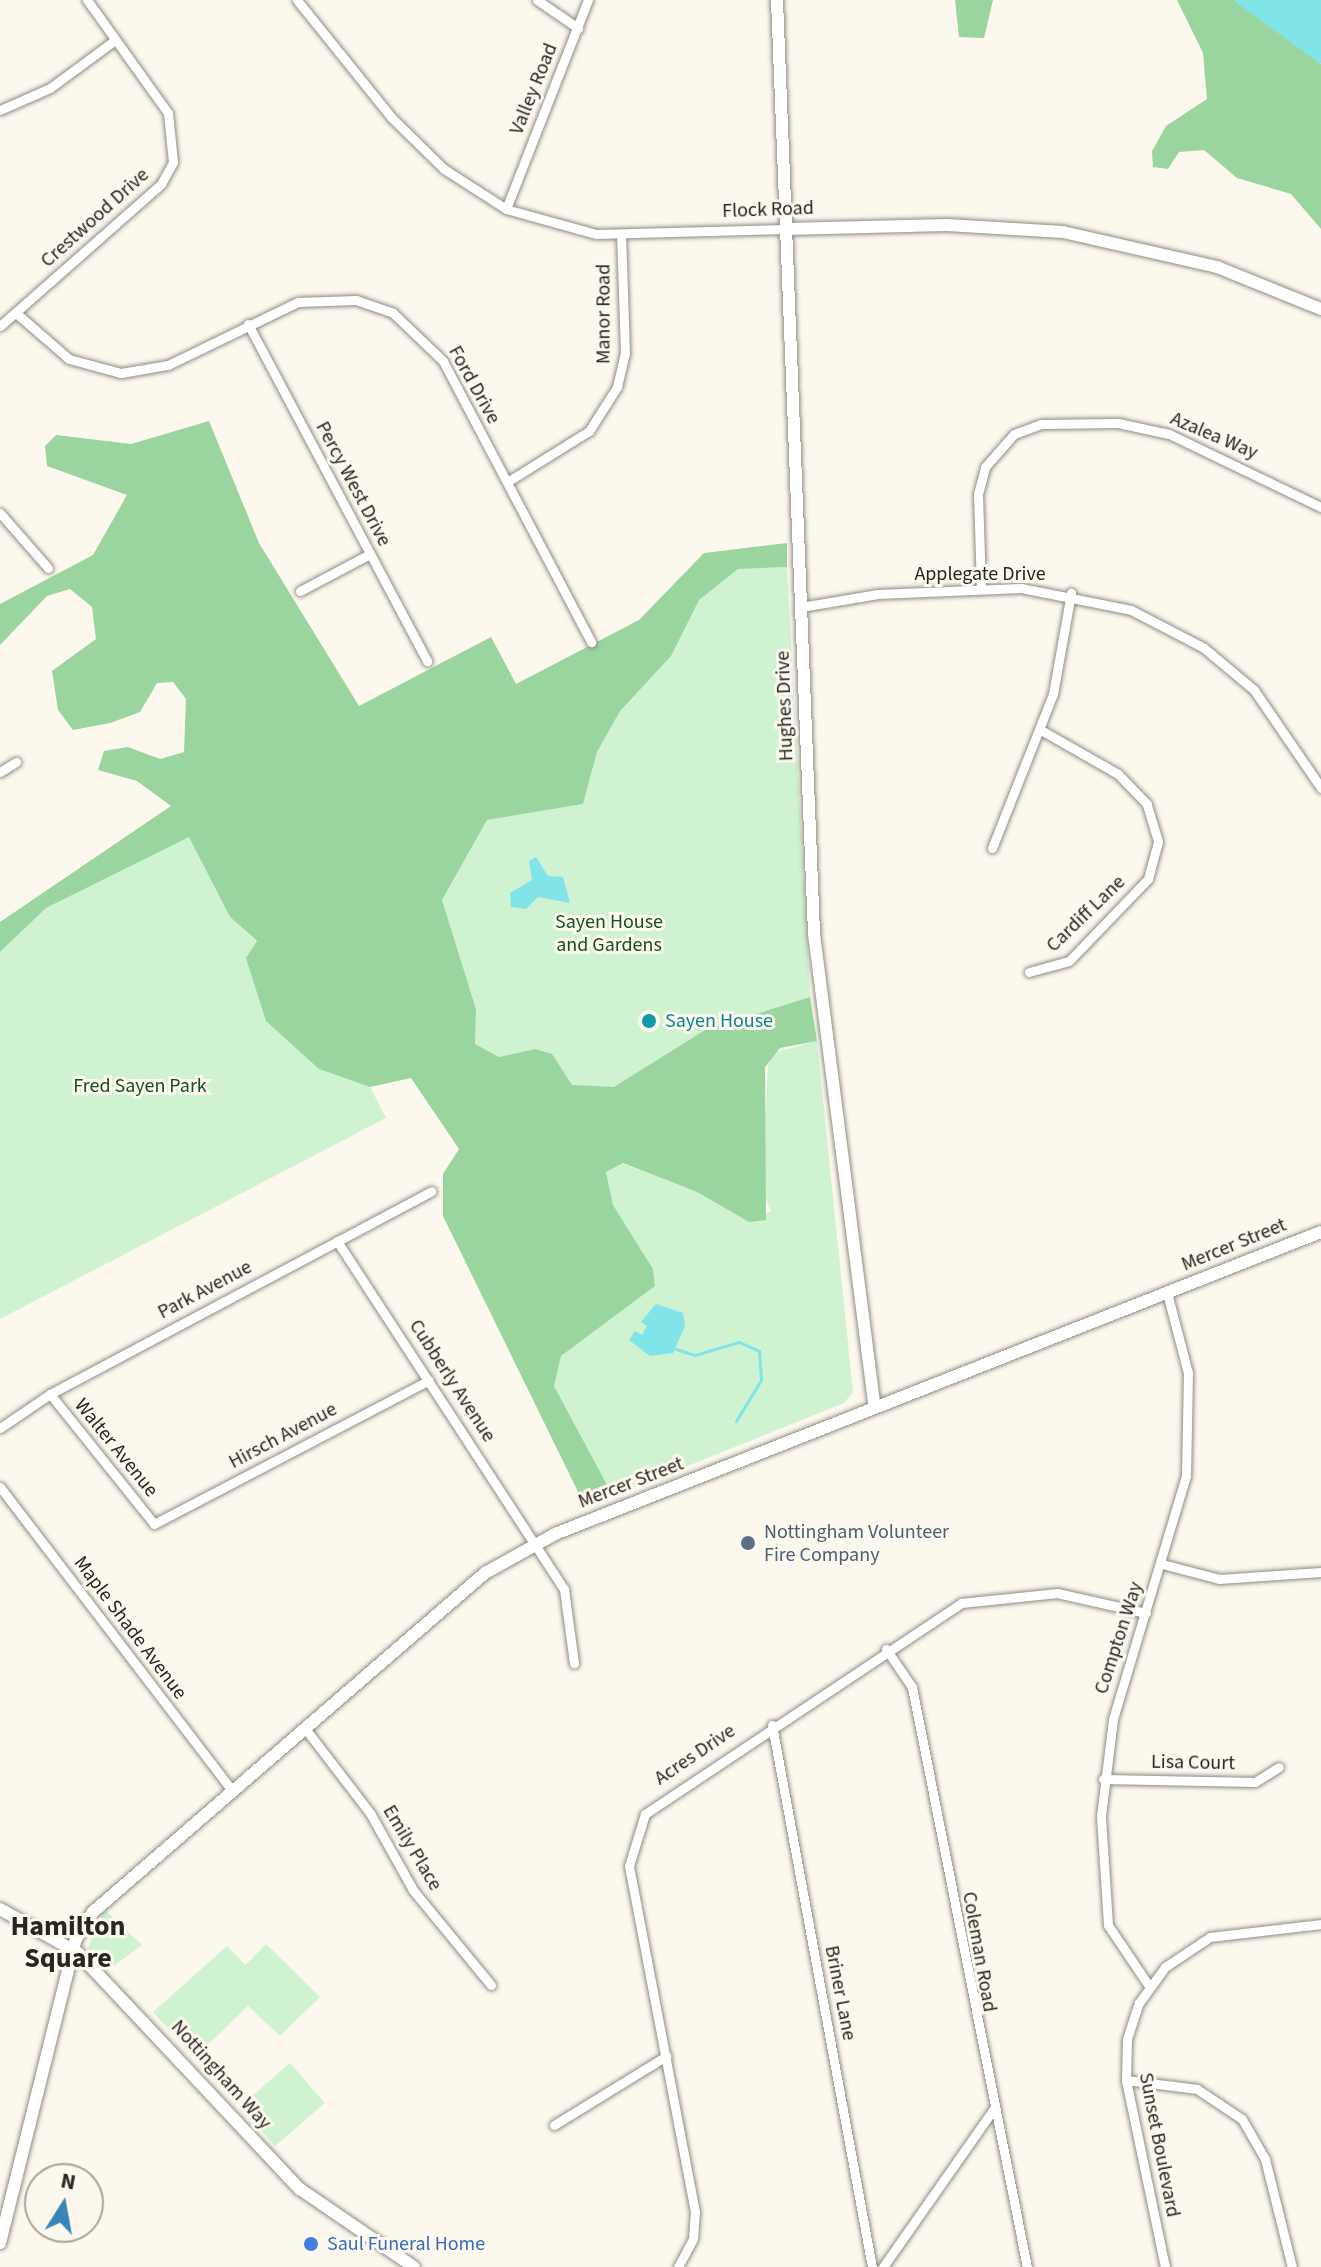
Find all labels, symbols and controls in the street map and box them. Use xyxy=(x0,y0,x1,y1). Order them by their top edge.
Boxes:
street label: Valley Road xyxy=(505,40,563,138)
street label: Crestwood Drive xyxy=(36,163,154,273)
street label: Flock Road xyxy=(722,196,814,224)
street label: Manor Road xyxy=(592,264,616,364)
street label: Ford Drive xyxy=(443,342,505,428)
street label: Azalea Way xyxy=(1167,407,1261,465)
street label: Percy West Drive xyxy=(310,418,396,550)
street label: Applegate Drive xyxy=(914,562,1046,586)
street label: Hughes Drive xyxy=(771,650,799,762)
street label: Cardiff Lane xyxy=(1042,870,1130,958)
park label: Sayen House and Gardens xyxy=(555,911,663,958)
place label: Sayen House xyxy=(665,1009,773,1033)
marker: Sayen House xyxy=(640,1012,658,1030)
park label: Fred Sayen Park xyxy=(73,1074,207,1098)
street label: Mercer Street xyxy=(1178,1213,1290,1277)
street label: Park Avenue xyxy=(154,1255,256,1325)
street label: Cubberly Avenue xyxy=(403,1315,501,1447)
street label: Walter Avenue xyxy=(69,1394,163,1502)
street label: Hirsch Avenue xyxy=(225,1398,341,1474)
street label: Mercer Street xyxy=(575,1452,687,1514)
place label: Nottingham Volunteer Fire Company xyxy=(764,1520,949,1567)
marker: Nottingham Volunteer Fire Company xyxy=(739,1534,757,1552)
street label: Maple Shade Avenue xyxy=(68,1552,192,1704)
street label: Compton Way xyxy=(1090,1579,1148,1697)
street label: Acres Drive xyxy=(650,1719,740,1791)
street label: Lisa Court xyxy=(1151,1750,1235,1776)
street label: Emily Place xyxy=(377,1801,447,1895)
street label: Coleman Road xyxy=(957,1890,1001,2014)
district label: Hamilton Square xyxy=(10,1909,126,1975)
street label: Briner Lane xyxy=(819,1944,861,2042)
street label: Nottingham Way xyxy=(166,2015,276,2135)
street label: Sunset Boulevard xyxy=(1133,2071,1185,2219)
north arrow xyxy=(24,2163,104,2243)
text: N xyxy=(58,2164,78,2199)
place label: Saul Funeral Home xyxy=(327,2232,485,2256)
marker: Saul Funeral Home xyxy=(302,2235,320,2253)

